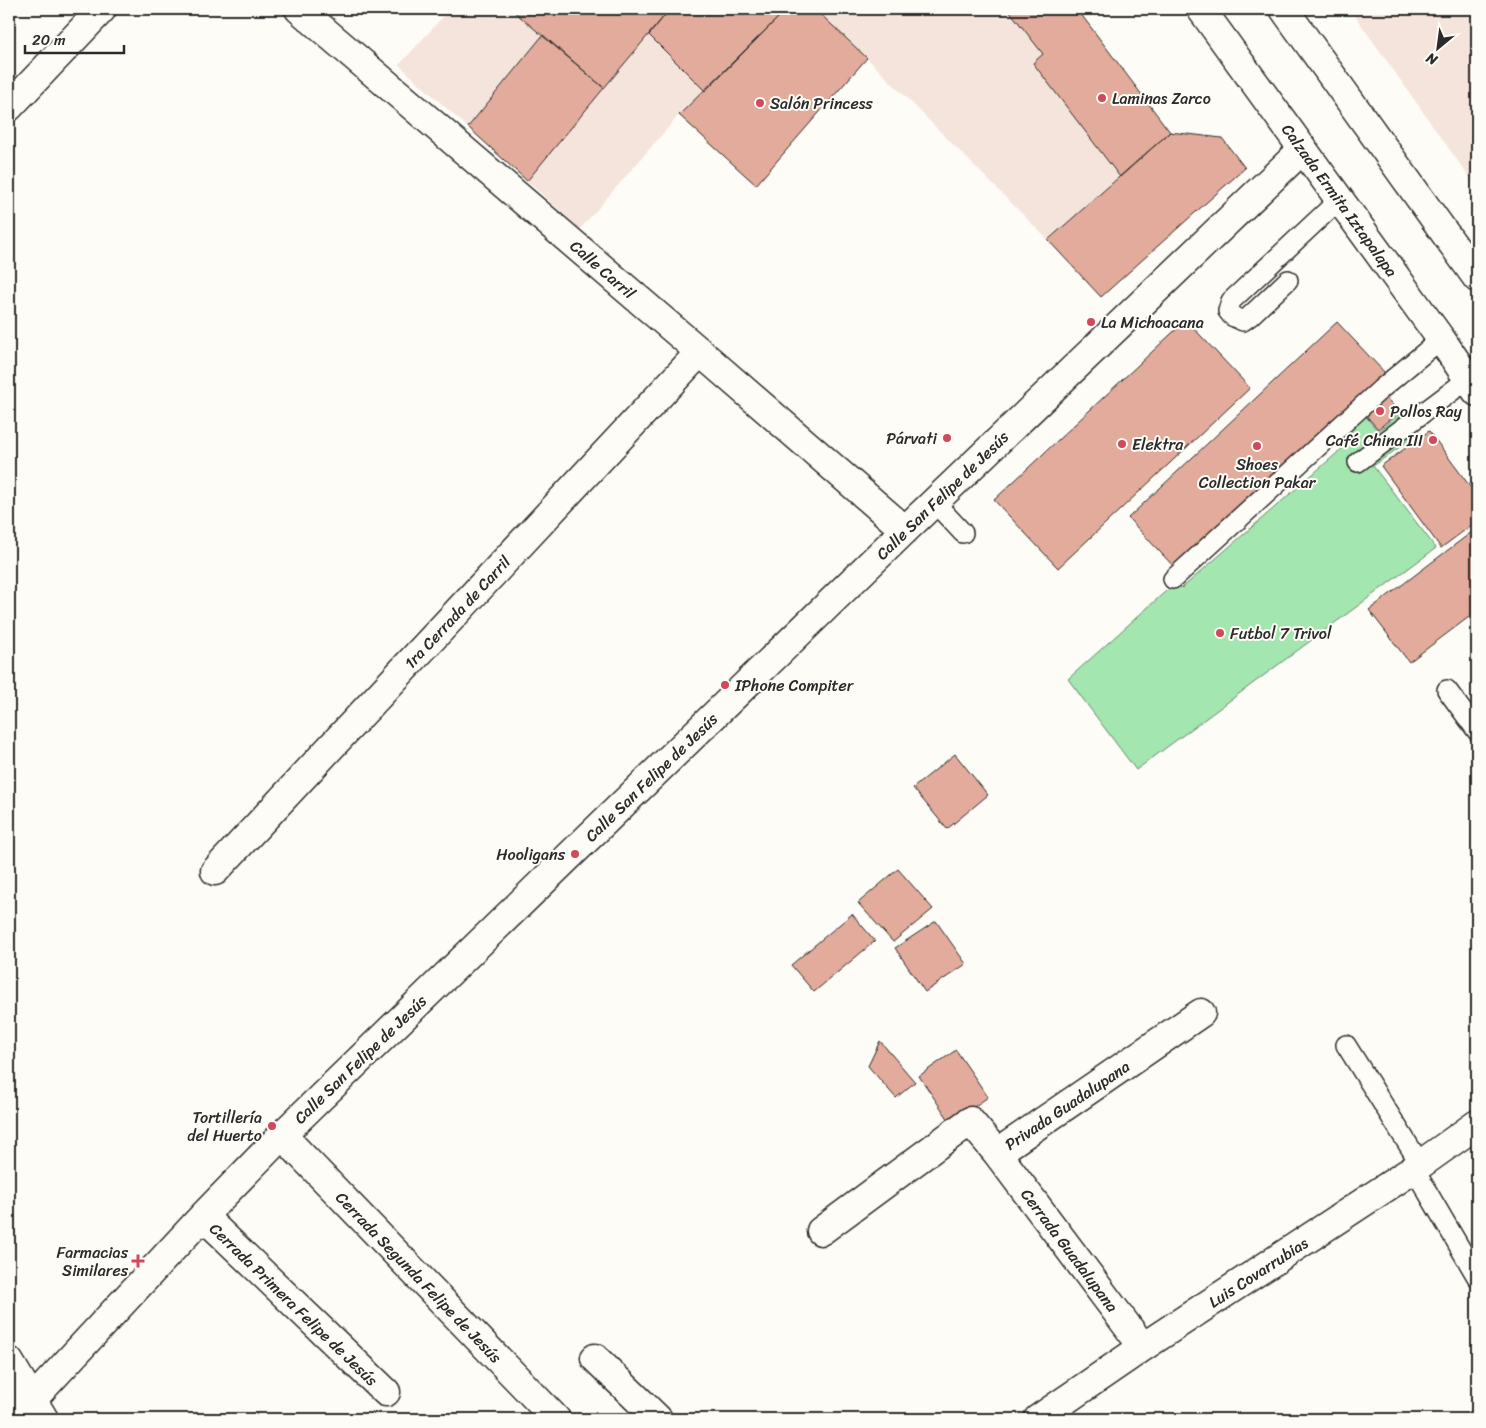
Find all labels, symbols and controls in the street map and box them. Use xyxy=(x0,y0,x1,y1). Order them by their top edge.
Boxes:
scale bar xyxy=(25,22,124,54)
north arrow xyxy=(1414,22,1464,72)
text: 20 m xyxy=(32,27,66,53)
text: N xyxy=(1421,46,1443,73)
place label: Laminas Zarco xyxy=(1112,84,1211,113)
place label: Salón Princess xyxy=(770,89,873,118)
marker: Laminas Zarco xyxy=(1096,92,1108,104)
marker: Salón Princess xyxy=(754,97,766,109)
street label: Calzada Ermita Iztapalapa xyxy=(1274,117,1405,283)
street label: Calle Carril xyxy=(563,232,643,307)
place label: La Michoacana xyxy=(1101,308,1204,337)
marker: La Michoacana xyxy=(1085,316,1097,328)
place label: Pollos Ray xyxy=(1390,397,1463,426)
marker: Pollos Ray xyxy=(1374,405,1386,417)
street label: Calle San Felipe de Jesús xyxy=(869,423,1016,567)
place label: Párvati xyxy=(886,424,938,453)
place label: Café China III xyxy=(1326,426,1423,455)
place label: Elektra xyxy=(1132,430,1184,459)
marker: Párvati xyxy=(941,432,953,444)
marker: Café China III xyxy=(1427,434,1439,446)
marker: Elektra xyxy=(1116,438,1128,450)
marker: Shoes Collection Pakar xyxy=(1251,440,1263,452)
place label: Shoes Collection Pakar xyxy=(1199,450,1317,497)
street label: 1ra Cerrada de Carril xyxy=(397,549,518,676)
place label: Futbol 7 Trivol xyxy=(1230,619,1332,648)
marker: Futbol 7 Trivol xyxy=(1214,627,1226,639)
place label: IPhone Compiter xyxy=(734,671,855,700)
marker: IPhone Compiter xyxy=(719,679,731,691)
street label: Calle San Felipe de Jesús xyxy=(578,705,725,849)
place label: Hooligans xyxy=(496,840,566,869)
marker: Hooligans xyxy=(569,848,581,860)
street label: Calle San Felipe de Jesús xyxy=(287,987,434,1131)
street label: Privada Guadalupana xyxy=(999,1053,1136,1158)
place label: Tortillería del Huerto xyxy=(187,1103,262,1150)
marker: Tortillería del Huerto xyxy=(266,1120,278,1132)
street label: Cerrada Guadalupana xyxy=(1013,1182,1126,1319)
street label: Cerrada Segunda Felipe de Jesús xyxy=(328,1184,509,1371)
street label: Cerrada Primera Felipe de Jesús xyxy=(202,1215,385,1394)
street label: Luis Covarrubias xyxy=(1202,1229,1315,1316)
place label: Farmacias Similares xyxy=(57,1238,129,1285)
marker: Farmacias Similares xyxy=(132,1255,144,1267)

